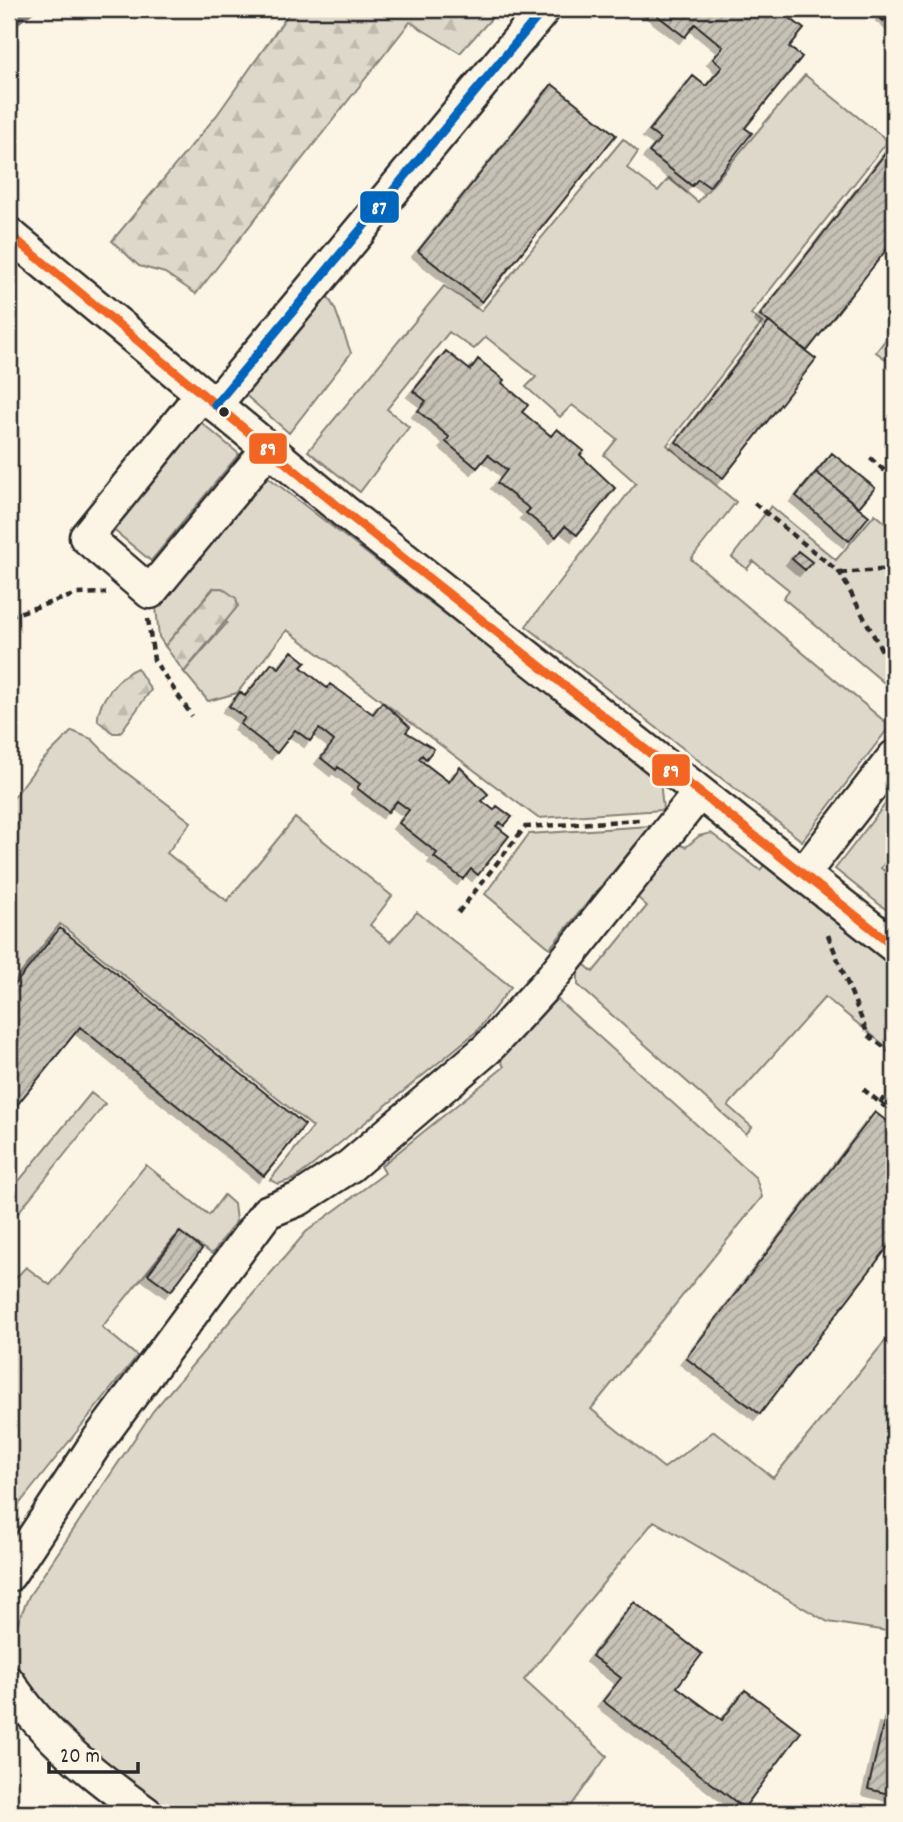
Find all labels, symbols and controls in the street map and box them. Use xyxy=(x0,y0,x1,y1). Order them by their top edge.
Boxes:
line badge: 87 xyxy=(359,190,400,224)
text: 87 xyxy=(372,197,386,224)
unlabelled marker xyxy=(217,405,231,419)
line badge: 89 xyxy=(248,432,288,465)
text: 89 xyxy=(260,438,276,465)
line badge: 89 xyxy=(651,753,691,787)
text: 89 xyxy=(663,760,679,787)
scale bar xyxy=(49,1731,138,1775)
text: 20 m xyxy=(60,1743,100,1773)

